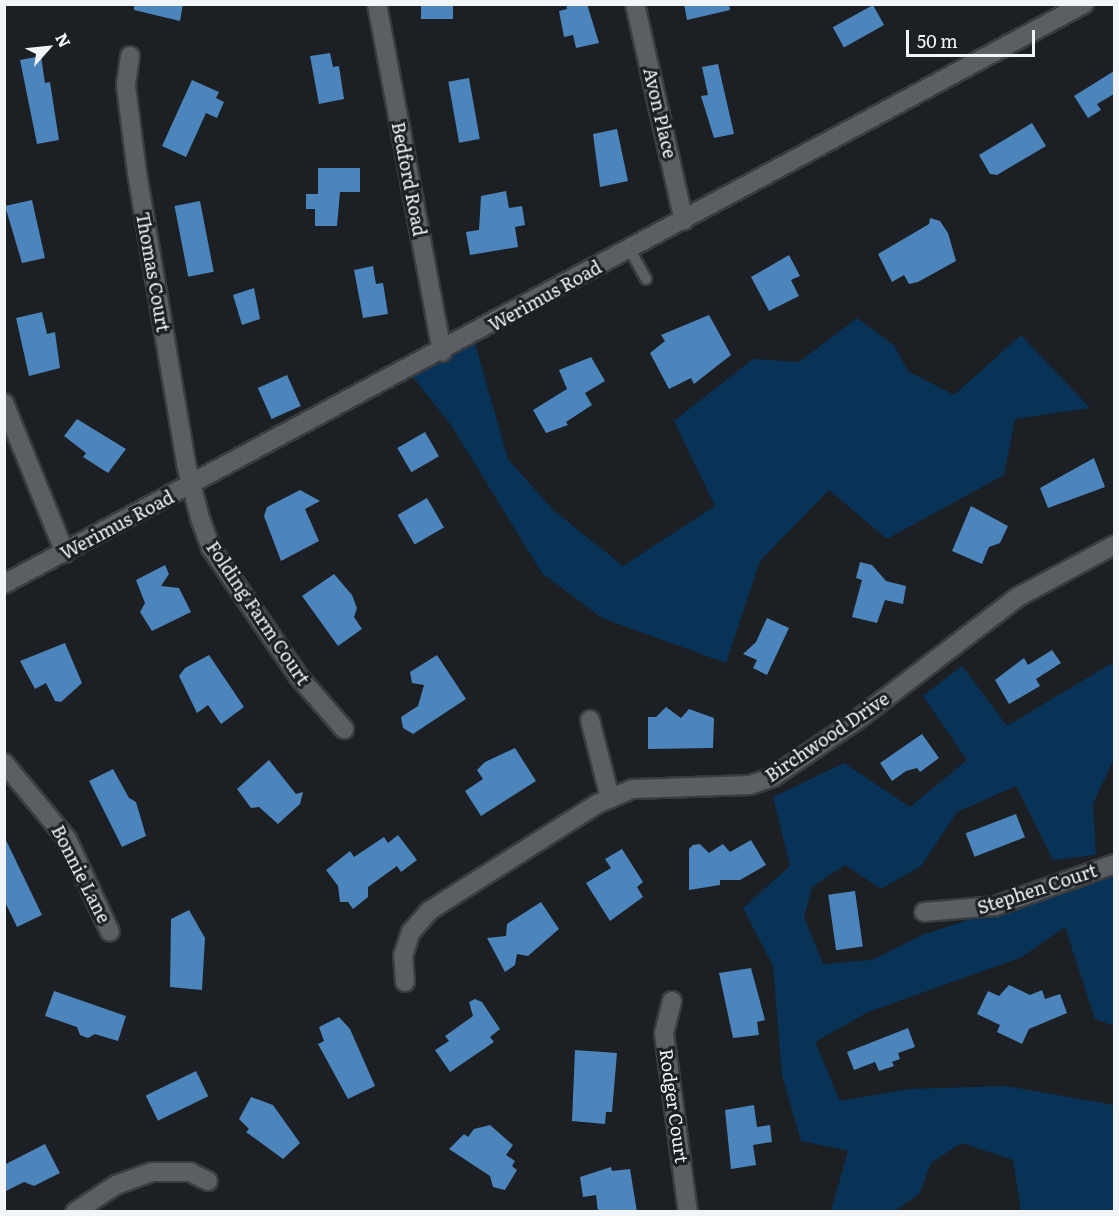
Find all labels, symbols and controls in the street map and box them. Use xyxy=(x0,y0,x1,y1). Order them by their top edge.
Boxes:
north arrow xyxy=(18,18,78,78)
scale bar xyxy=(909,18,1038,56)
text: 50 m xyxy=(917,27,958,54)
text: N xyxy=(50,28,78,51)
street label: Avon Place xyxy=(639,66,681,160)
street label: Bedford Road xyxy=(387,120,431,238)
street label: Thomas Court xyxy=(132,210,174,334)
street label: Werimus Road xyxy=(485,256,605,336)
street label: Werimus Road xyxy=(57,486,177,564)
street label: Folding Farm Court xyxy=(202,537,314,689)
street label: Birchwood Drive xyxy=(761,688,893,786)
street label: Bonnie Lane xyxy=(47,821,115,927)
street label: Stephen Court xyxy=(974,859,1100,919)
street label: Rodger Court xyxy=(655,1047,693,1165)

